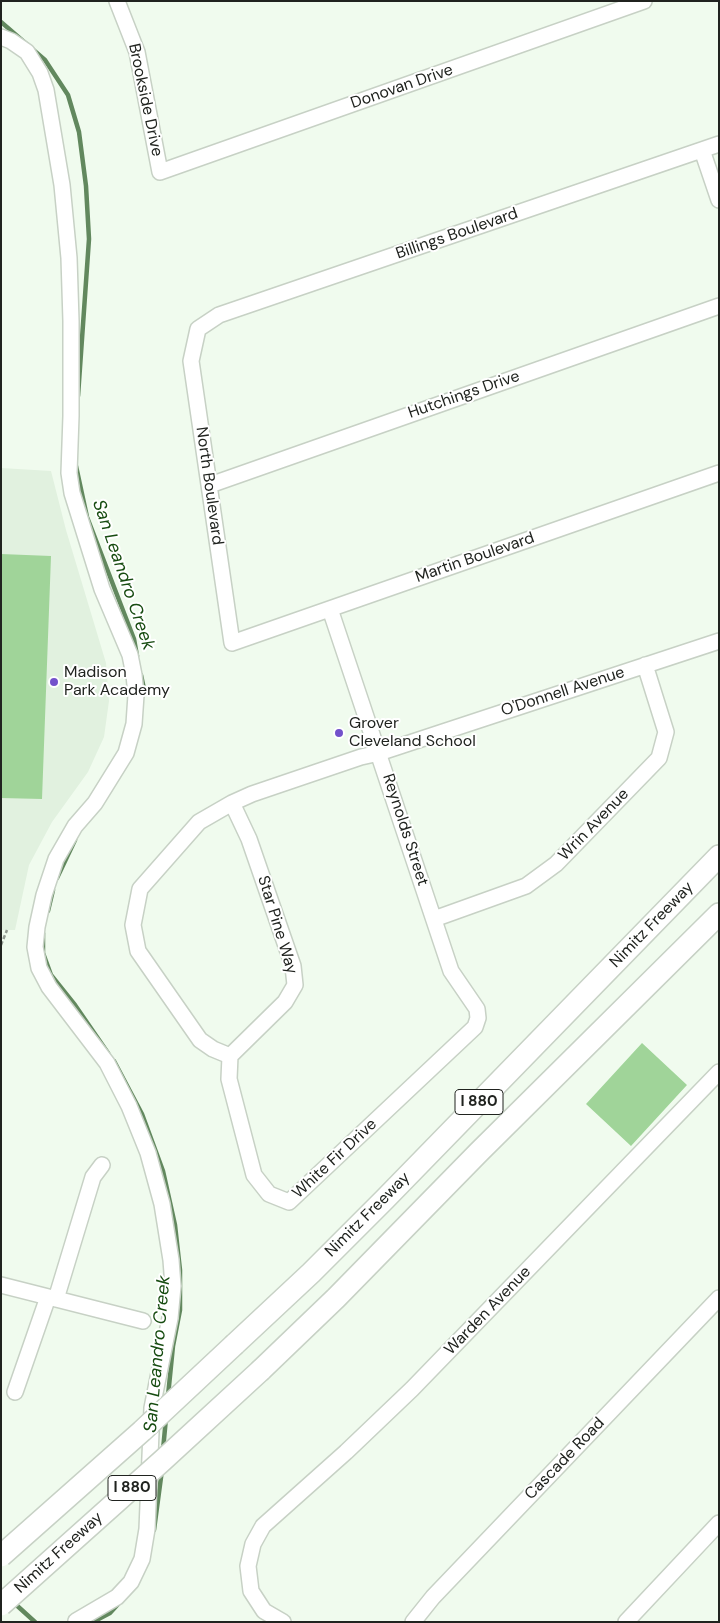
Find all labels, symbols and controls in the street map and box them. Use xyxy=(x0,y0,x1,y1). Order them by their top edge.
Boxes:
street label: Brookside Drive xyxy=(124,42,166,158)
street label: Donovan Drive xyxy=(348,61,456,113)
street label: Billings Boulevard xyxy=(393,204,521,264)
street label: Hutchings Drive xyxy=(406,367,522,423)
street label: North Boulevard xyxy=(191,426,227,546)
water label: San Leandro Creek xyxy=(87,497,159,653)
street label: Martin Boulevard xyxy=(413,529,537,587)
place label: Madison Park Academy xyxy=(64,663,170,701)
street label: O'Donnell Avenue xyxy=(499,663,627,721)
marker: Madison Park Academy xyxy=(48,676,60,688)
place label: Grover Cleveland School xyxy=(349,714,476,752)
marker: Grover Cleveland School xyxy=(333,727,345,739)
street label: Reynolds Street xyxy=(378,772,432,888)
street label: Wrin Avenue xyxy=(555,785,633,865)
street label: Star Pine Way xyxy=(253,873,301,977)
street label: Nimitz Freeway xyxy=(606,878,698,972)
road number: I 880 xyxy=(455,1090,503,1114)
street label: White Fir Drive xyxy=(289,1115,381,1203)
street label: Nimitz Freeway xyxy=(322,1169,414,1261)
street label: Warden Avenue xyxy=(441,1263,535,1359)
water label: San Leandro Creek xyxy=(140,1274,176,1434)
street label: Cascade Road xyxy=(521,1414,609,1504)
road number: I 880 xyxy=(108,1476,156,1500)
street label: Nimitz Freeway xyxy=(11,1508,107,1598)

